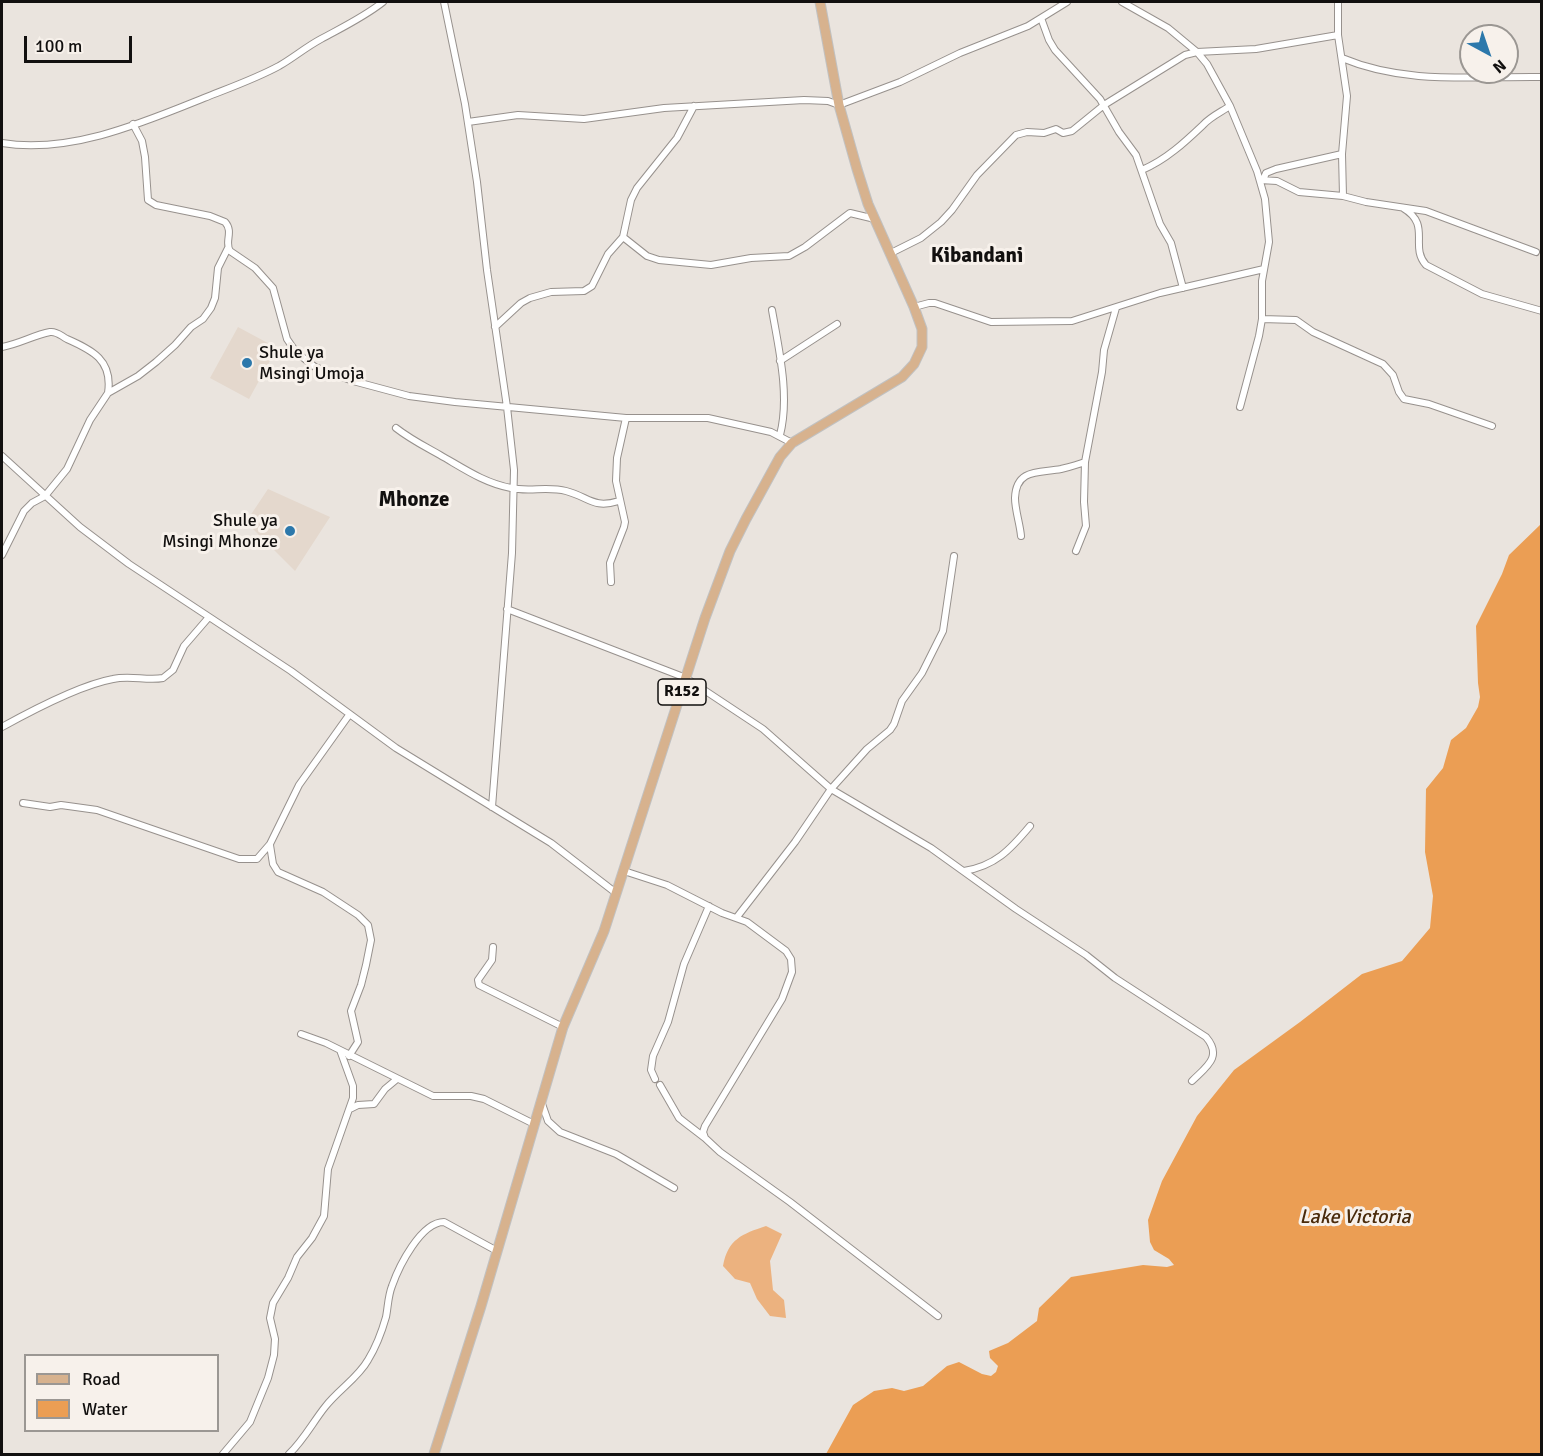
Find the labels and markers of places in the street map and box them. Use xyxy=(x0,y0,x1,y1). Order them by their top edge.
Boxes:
place label: Shule ya Msingi Umoja xyxy=(259,342,364,385)
marker: Shule ya Msingi Umoja xyxy=(240,356,254,370)
place label: Shule ya Msingi Mhonze xyxy=(162,510,278,552)
marker: Shule ya Msingi Mhonze xyxy=(283,524,297,538)

